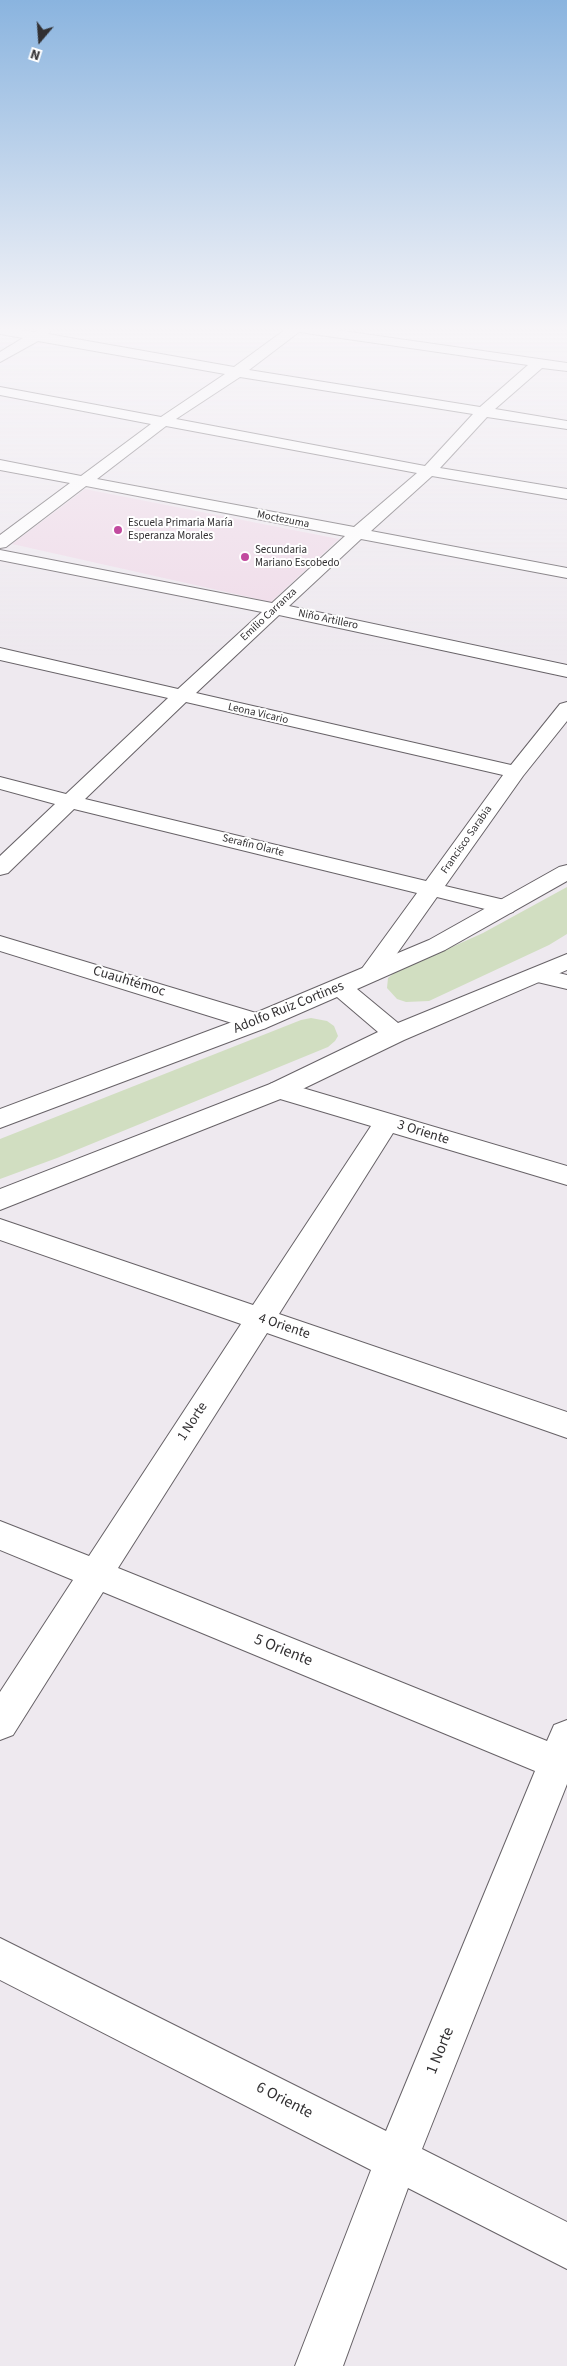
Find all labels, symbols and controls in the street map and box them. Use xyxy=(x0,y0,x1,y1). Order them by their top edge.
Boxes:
north arrow xyxy=(15,15,65,65)
text: N xyxy=(28,43,43,65)
street label: Moctezuma xyxy=(256,508,310,532)
place label: Escuela Primaria María Esperanza Morales xyxy=(128,517,233,543)
marker: Escuela Primaria María Esperanza Morales xyxy=(112,524,124,536)
place label: Secundaria Mariano Escobedo xyxy=(255,544,340,570)
marker: Secundaria Mariano Escobedo xyxy=(239,551,251,563)
street label: Emilio Carranza xyxy=(238,586,300,644)
street label: Niño Artillero xyxy=(297,607,359,633)
street label: Leona Vicario xyxy=(226,701,290,727)
street label: Francisco Sarabia xyxy=(439,803,495,877)
street label: Serafín Olarte xyxy=(221,832,285,860)
street label: Cuauhtémoc xyxy=(91,963,167,1001)
street label: Adolfo Ruiz Cortines xyxy=(231,978,347,1038)
street label: 3 Oriente xyxy=(395,1117,451,1149)
street label: 4 Oriente xyxy=(256,1310,312,1344)
street label: 1 Norte xyxy=(174,1399,212,1445)
street label: 5 Oriente xyxy=(251,1631,315,1671)
street label: 1 Norte xyxy=(423,2025,459,2077)
street label: 6 Oriente xyxy=(252,2079,316,2123)

